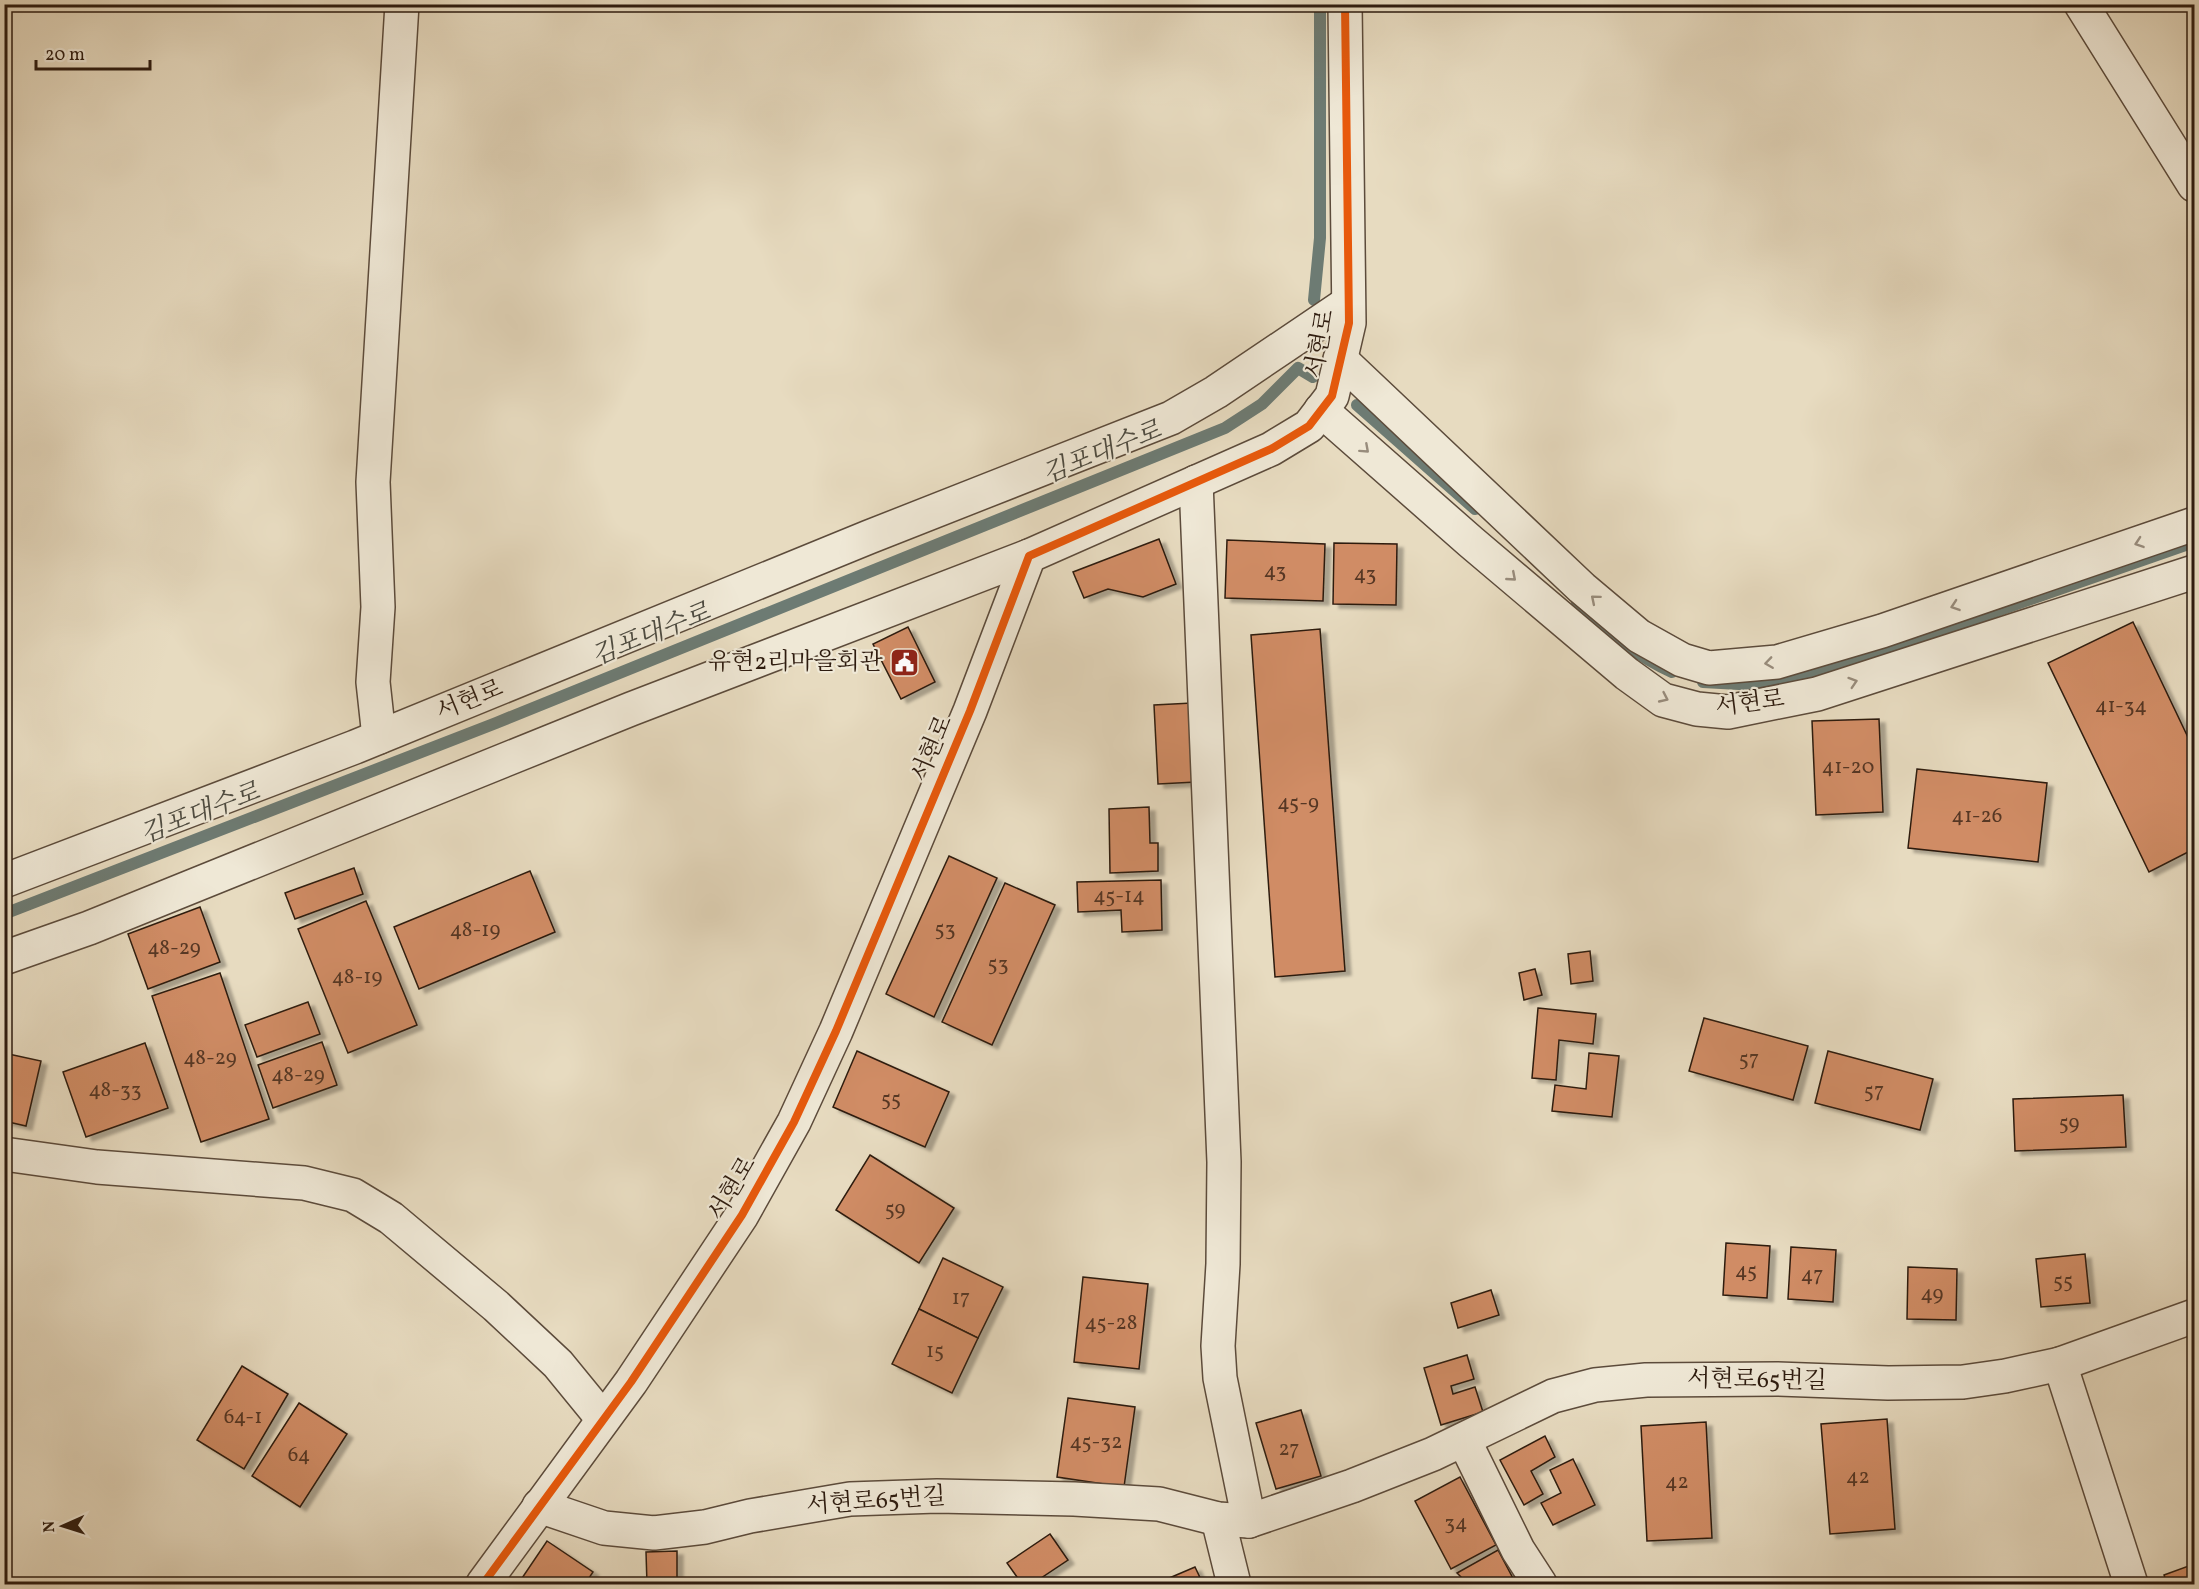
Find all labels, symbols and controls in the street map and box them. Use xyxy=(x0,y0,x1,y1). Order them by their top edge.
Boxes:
scale bar xyxy=(36,33,150,71)
text: 20 m xyxy=(45,43,85,68)
street label: 서현로 xyxy=(1298,307,1344,381)
water label: 김포대수로 xyxy=(1037,412,1168,493)
one-way arrow xyxy=(1358,442,1369,453)
one-way arrow xyxy=(2134,535,2145,548)
house number: 43 xyxy=(1264,557,1286,586)
house number: 43 xyxy=(1354,560,1376,589)
one-way arrow xyxy=(1505,570,1516,581)
water label: 김포대수로 xyxy=(586,594,717,675)
one-way arrow xyxy=(1591,595,1602,606)
one-way arrow xyxy=(1950,598,1961,611)
place label: 유현2리마을회관 xyxy=(708,646,883,680)
public building icon: 유현2리마을회관 xyxy=(888,647,920,679)
one-way arrow xyxy=(1764,657,1773,669)
street label: 서현로 xyxy=(431,672,509,730)
one-way arrow xyxy=(1847,677,1858,690)
street label: 서현로 xyxy=(1713,683,1787,725)
one-way arrow xyxy=(1658,691,1669,703)
house number: 41-34 xyxy=(2095,692,2147,721)
street label: 서현로 xyxy=(904,710,962,788)
house number: 41-20 xyxy=(1822,753,1874,782)
water label: 김포대수로 xyxy=(135,774,266,853)
house number: 45-9 xyxy=(1277,789,1319,818)
house number: 41-26 xyxy=(1952,802,2002,831)
house number: 45-14 xyxy=(1093,882,1145,911)
house number: 53 xyxy=(935,915,955,944)
house number: 48-19 xyxy=(450,916,500,945)
house number: 48-29 xyxy=(147,934,201,963)
house number: 53 xyxy=(988,950,1008,979)
house number: 48-19 xyxy=(332,963,382,992)
house number: 48-29 xyxy=(183,1044,237,1073)
house number: 57 xyxy=(1739,1045,1759,1074)
house number: 48-29 xyxy=(271,1061,325,1090)
house number: 48-33 xyxy=(89,1076,141,1105)
house number: 57 xyxy=(1864,1077,1884,1106)
house number: 55 xyxy=(881,1085,901,1114)
house number: 59 xyxy=(2059,1109,2079,1138)
street label: 서현로 xyxy=(701,1150,765,1228)
house number: 59 xyxy=(885,1195,905,1224)
house number: 45 xyxy=(1735,1257,1757,1286)
house number: 47 xyxy=(1801,1261,1823,1290)
house number: 55 xyxy=(2053,1267,2073,1296)
house number: 49 xyxy=(1921,1280,1944,1309)
house number: 17 xyxy=(952,1284,970,1313)
house number: 45-28 xyxy=(1085,1309,1137,1338)
house number: 15 xyxy=(926,1337,944,1366)
street label: 서현로65번길 xyxy=(1687,1363,1827,1399)
house number: 64-1 xyxy=(224,1403,262,1432)
house number: 45-32 xyxy=(1070,1428,1122,1457)
house number: 27 xyxy=(1279,1435,1299,1464)
house number: 64 xyxy=(288,1441,310,1470)
house number: 42 xyxy=(1846,1463,1870,1492)
house number: 42 xyxy=(1665,1468,1689,1497)
street label: 서현로65번길 xyxy=(805,1480,947,1524)
north arrow xyxy=(33,1496,93,1556)
house number: 34 xyxy=(1444,1509,1468,1538)
text: N xyxy=(39,1520,61,1533)

